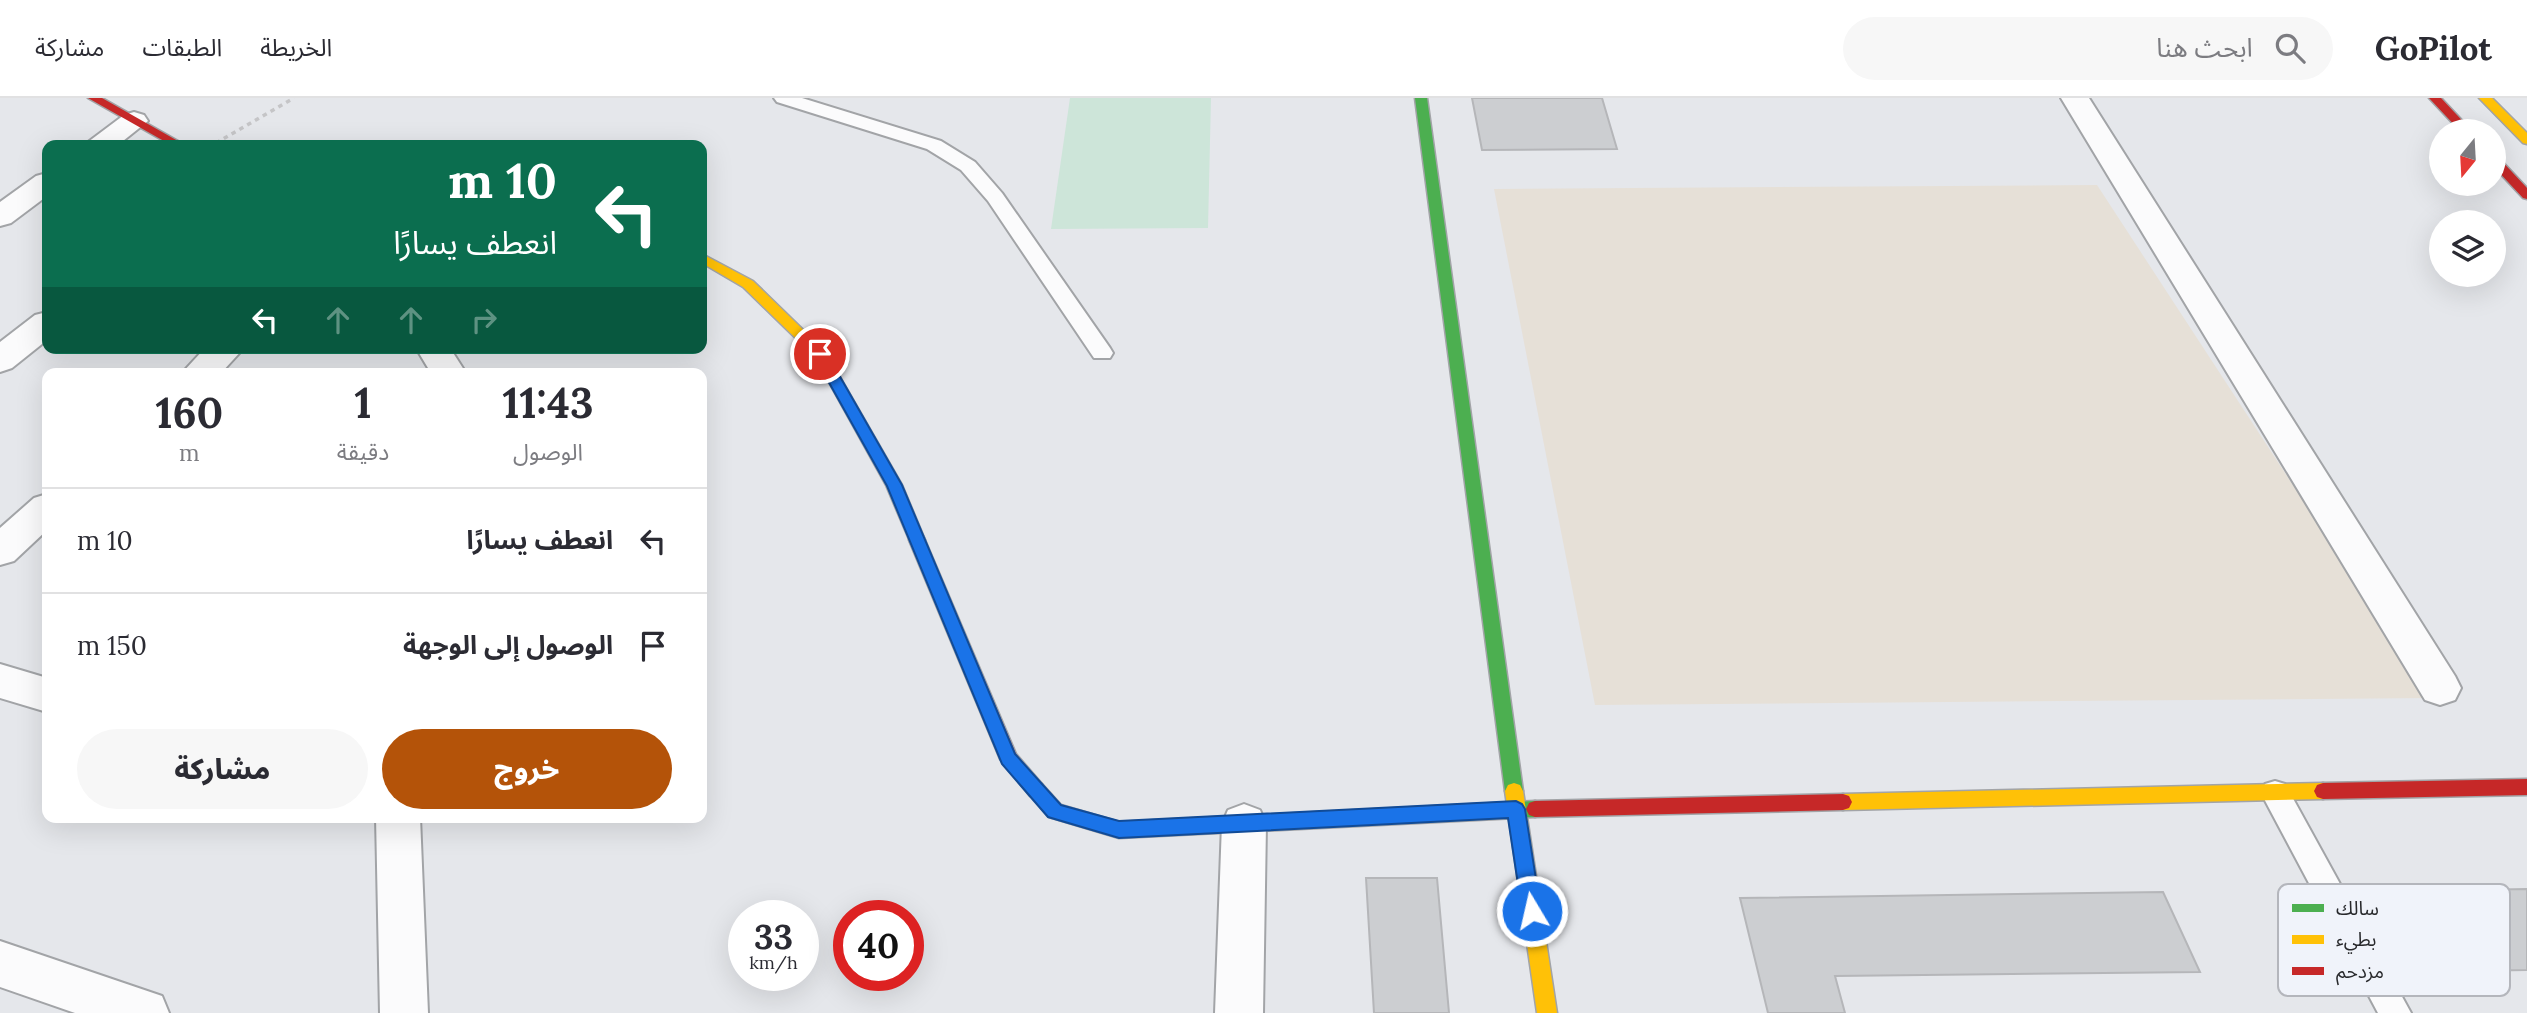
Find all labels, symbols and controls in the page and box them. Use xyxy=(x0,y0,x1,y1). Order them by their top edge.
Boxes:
search box xyxy=(1843,17,2333,80)
text: GoPilot xyxy=(2375,27,2492,69)
icon: search xyxy=(2271,29,2309,67)
text: ابحث هنا xyxy=(2156,31,2253,64)
text: مشاركة xyxy=(35,32,104,63)
text: الطبقات xyxy=(142,32,222,63)
text: الخريطة xyxy=(260,32,332,63)
north arrow xyxy=(2429,119,2506,196)
map controls xyxy=(2429,119,2506,287)
text: 10 m xyxy=(448,149,557,211)
icon: left xyxy=(581,168,672,259)
button: layers xyxy=(2429,210,2506,287)
text: انعطف يسارًا xyxy=(393,222,557,263)
icon: left xyxy=(246,301,284,339)
icon: ahead xyxy=(319,301,357,339)
icon: ahead xyxy=(392,301,430,339)
icon: right xyxy=(465,301,503,339)
pin xyxy=(790,324,850,384)
icon: arrive xyxy=(801,335,839,373)
text: 1 xyxy=(354,376,371,430)
text: 11:43 xyxy=(503,376,594,430)
text: 160 xyxy=(155,386,223,440)
text: دقيقة xyxy=(337,437,389,466)
text: الوصول xyxy=(513,437,583,466)
text: m xyxy=(179,438,200,467)
icon: left xyxy=(634,522,672,560)
text: انعطف يسارًا xyxy=(466,523,613,556)
text: 10 m xyxy=(77,524,133,557)
icon: arrive xyxy=(634,627,672,665)
text: الوصول إلى الوجهة xyxy=(403,628,613,661)
text: 150 m xyxy=(77,629,147,662)
button: مشاركة xyxy=(77,729,368,809)
button: خروج xyxy=(382,729,672,809)
position arrow xyxy=(1495,874,1569,948)
legend xyxy=(2278,884,2510,996)
text: سالك xyxy=(2336,896,2379,920)
speed limit sign: 40 xyxy=(833,900,924,991)
text: 33 xyxy=(754,914,793,959)
text: بطيء xyxy=(2336,927,2376,954)
text: km/h xyxy=(749,951,798,974)
text: مزدحم xyxy=(2336,959,2384,986)

